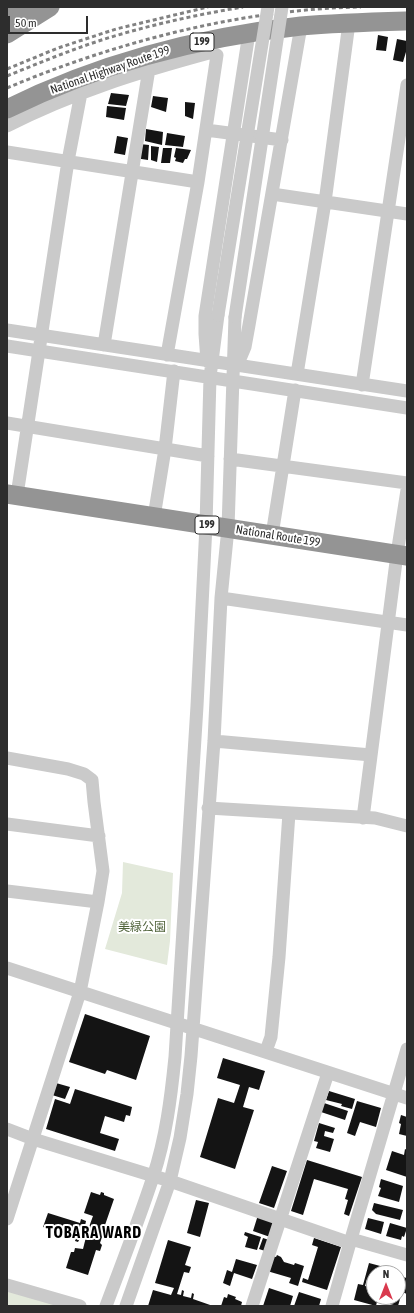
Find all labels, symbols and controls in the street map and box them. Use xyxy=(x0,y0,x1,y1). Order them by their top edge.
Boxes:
scale bar xyxy=(10,8,90,34)
text: 50 m xyxy=(15,16,37,30)
road number: 199 xyxy=(190,33,214,51)
street label: National Highway Route 199 xyxy=(48,43,172,97)
road number: 199 xyxy=(195,516,219,534)
street label: National Route 199 xyxy=(235,522,321,550)
park label: 美緑公園 xyxy=(118,920,166,934)
district label: TOBARA WARD xyxy=(46,1223,142,1243)
north arrow xyxy=(366,1265,406,1305)
text: N xyxy=(383,1268,389,1280)

